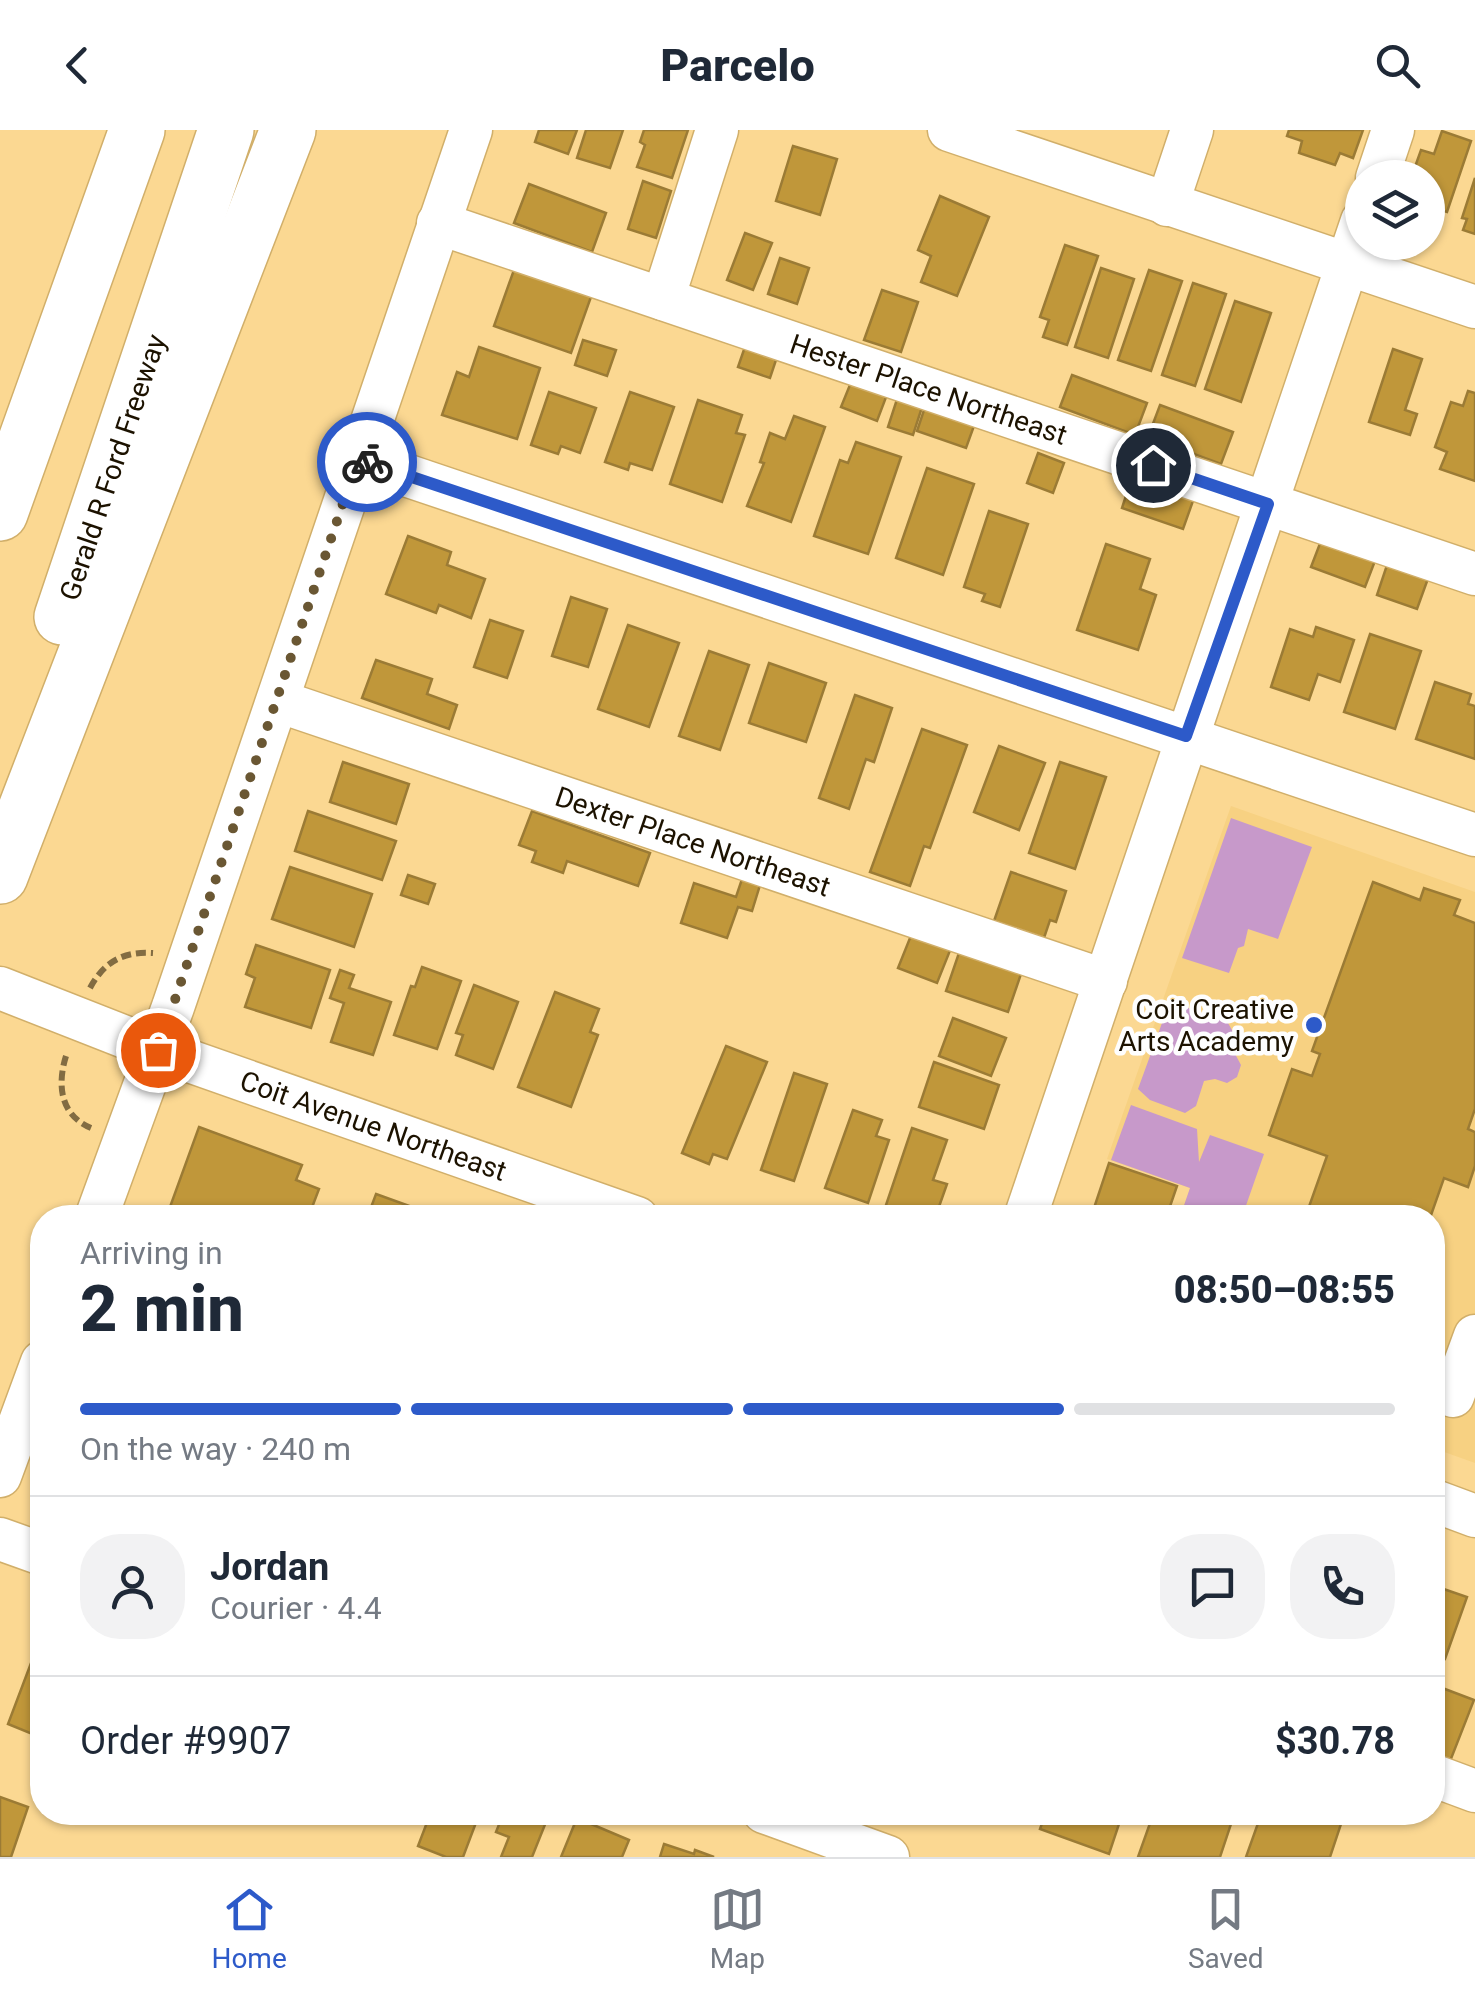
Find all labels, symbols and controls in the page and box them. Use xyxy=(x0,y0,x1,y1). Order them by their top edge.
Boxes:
icon: back xyxy=(50,38,105,93)
icon: search xyxy=(1370,38,1425,93)
text: Parcelo xyxy=(660,39,815,92)
map controls xyxy=(1345,160,1445,260)
button: layers xyxy=(1345,160,1445,260)
street label: Hester Place Northeast xyxy=(786,327,1071,452)
street label: Gerald R Ford Freeway xyxy=(53,330,173,605)
courier xyxy=(317,412,417,512)
pin xyxy=(1111,423,1196,508)
icon: bike xyxy=(340,435,395,490)
icon: home xyxy=(1126,438,1181,493)
street label: Dexter Place Northeast xyxy=(551,780,835,904)
place label: Coit Creative Arts Academy xyxy=(1118,993,1294,1058)
pin xyxy=(116,1008,201,1093)
marker: Coit Creative Arts Academy xyxy=(1303,1014,1325,1036)
icon: bag xyxy=(131,1023,186,1078)
street label: Coit Avenue Northeast xyxy=(236,1064,511,1188)
text: Arriving in xyxy=(80,1234,223,1272)
text: 08:50–08:55 xyxy=(1174,1268,1395,1312)
text: 2 min xyxy=(80,1271,244,1347)
text: On the way · 240 m xyxy=(80,1430,351,1468)
button: person xyxy=(80,1534,185,1639)
button: chat xyxy=(1160,1534,1265,1639)
button: phone xyxy=(1290,1534,1395,1639)
text: Jordan xyxy=(210,1545,329,1589)
text: Courier · 4.4 xyxy=(210,1589,382,1627)
text: Order #9907 xyxy=(80,1719,291,1763)
text: $30.78 xyxy=(1275,1719,1395,1763)
tab: Home xyxy=(211,1882,287,1975)
tab: Map xyxy=(710,1882,765,1975)
tab: Saved xyxy=(1188,1882,1264,1975)

